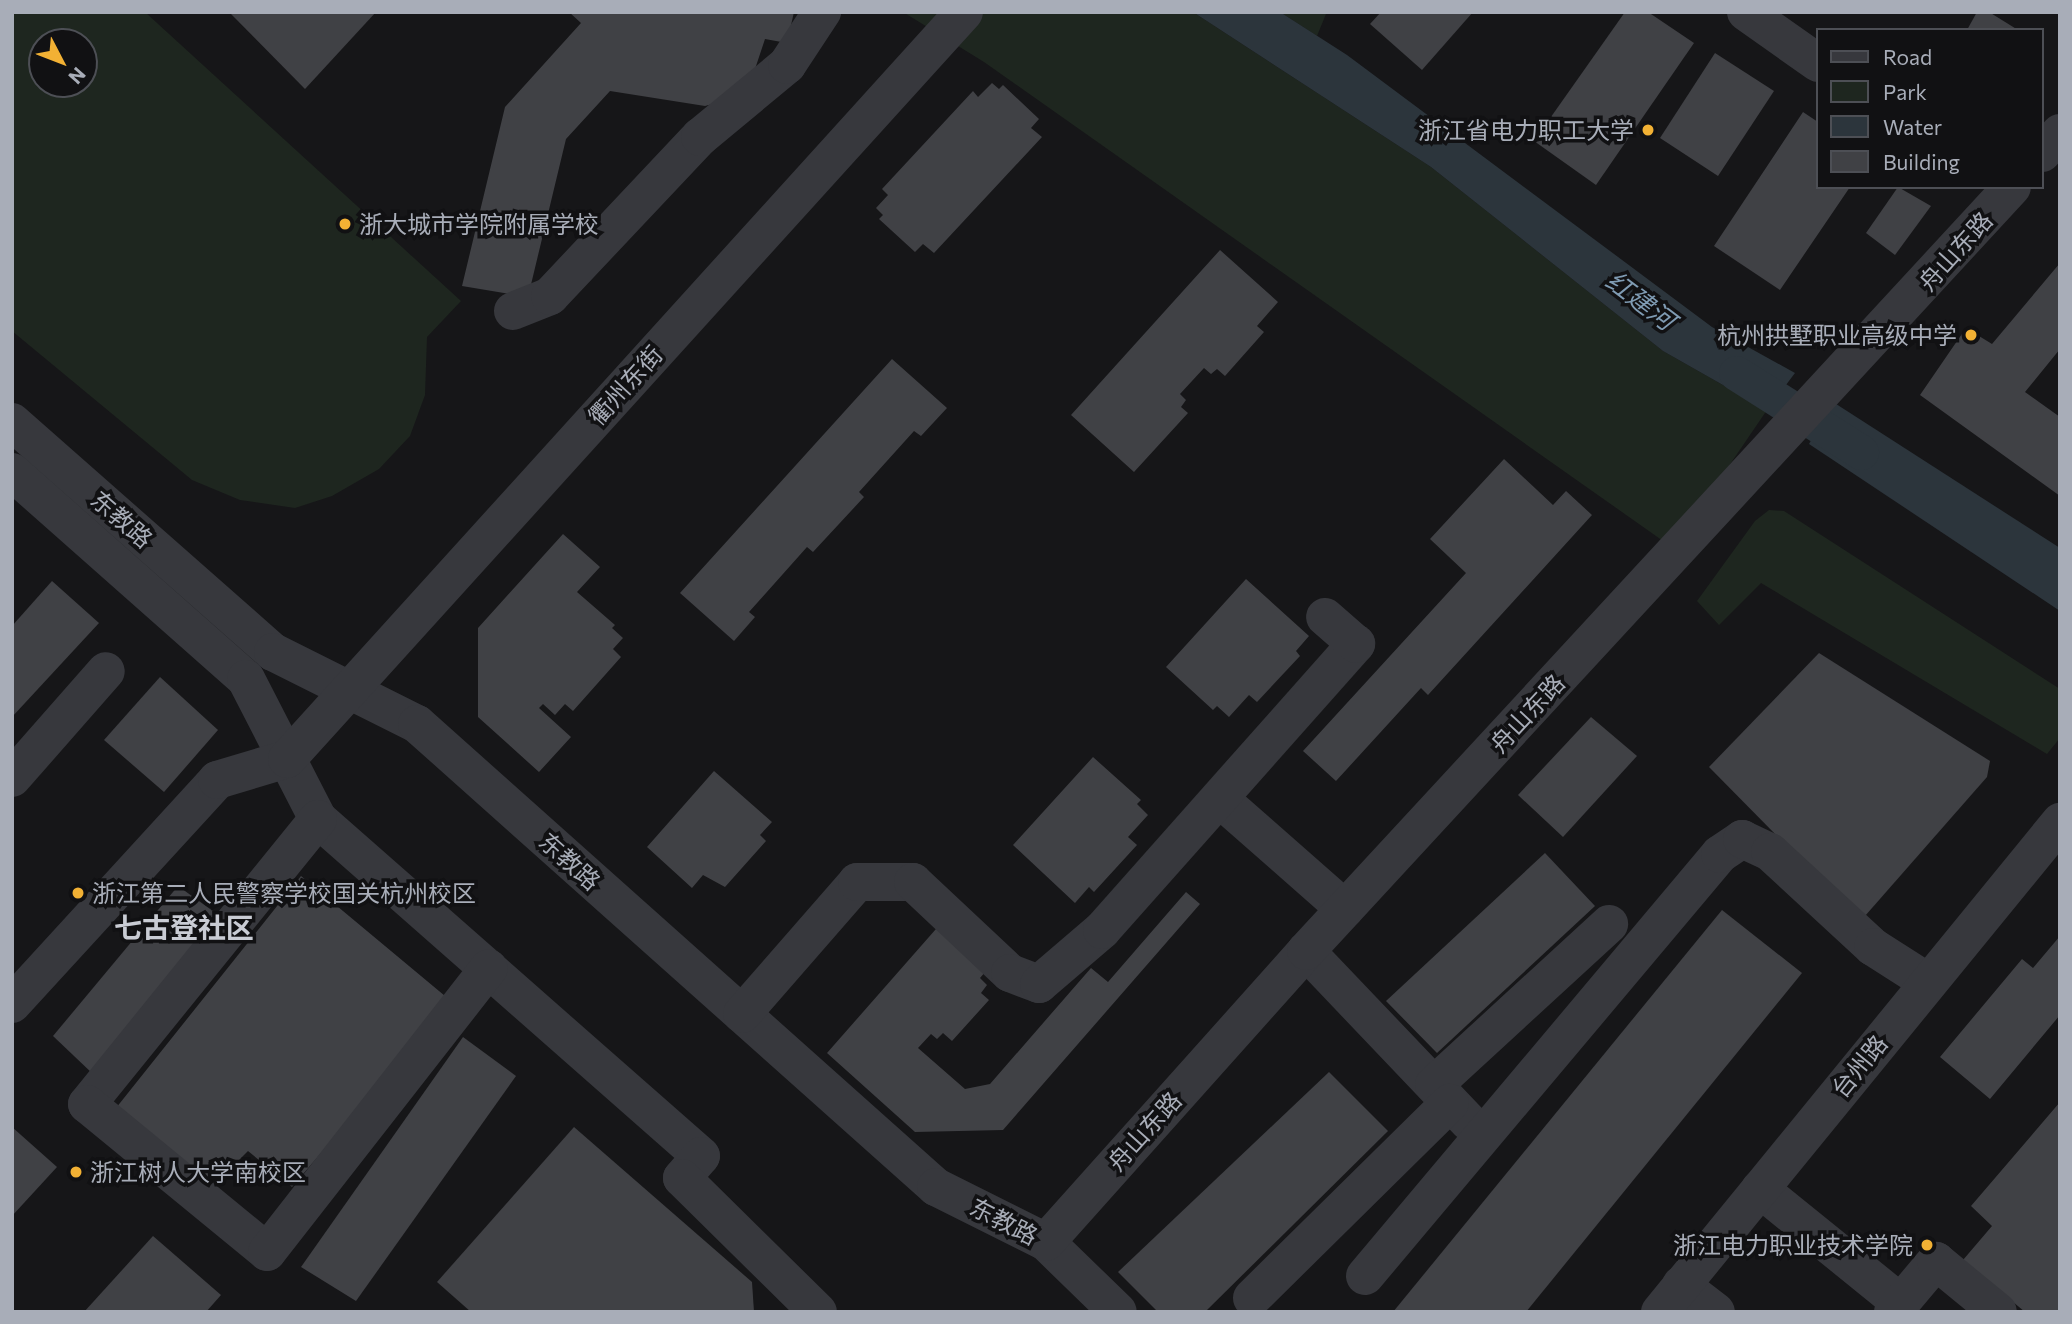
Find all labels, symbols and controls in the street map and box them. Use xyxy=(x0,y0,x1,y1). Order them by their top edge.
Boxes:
north arrow xyxy=(28,28,98,98)
legend xyxy=(1816,28,2044,189)
text: Road xyxy=(1883,44,1932,69)
text: N xyxy=(64,63,91,89)
text: Park xyxy=(1883,79,1927,104)
text: Water xyxy=(1883,114,1942,139)
place label: 浙江省电力职工大学 xyxy=(1418,116,1634,144)
marker: 浙江省电力职工大学 xyxy=(1640,122,1656,138)
text: Building xyxy=(1883,149,1960,174)
street label: 舟山东路 xyxy=(1912,206,1998,296)
place label: 浙大城市学院附属学校 xyxy=(359,210,599,238)
marker: 浙大城市学院附属学校 xyxy=(337,216,353,232)
water label: 红建河 xyxy=(1600,264,1682,336)
place label: 杭州拱墅职业高级中学 xyxy=(1717,321,1957,349)
marker: 杭州拱墅职业高级中学 xyxy=(1963,327,1979,343)
street label: 衢州东街 xyxy=(582,340,668,430)
street label: 东教路 xyxy=(85,485,159,553)
street label: 舟山东路 xyxy=(1484,668,1570,758)
street label: 东教路 xyxy=(534,826,606,896)
place label: 浙江第二人民警察学校国关杭州校区 xyxy=(92,879,476,907)
marker: 浙江第二人民警察学校国关杭州校区 xyxy=(70,885,86,901)
district label: 七古登社区 xyxy=(114,910,254,944)
street label: 台州路 xyxy=(1825,1029,1893,1103)
street label: 舟山东路 xyxy=(1101,1086,1187,1176)
place label: 浙江树人大学南校区 xyxy=(90,1158,306,1186)
marker: 浙江树人大学南校区 xyxy=(68,1164,84,1180)
street label: 东教路 xyxy=(965,1192,1043,1250)
place label: 浙江电力职业技术学院 xyxy=(1673,1231,1913,1259)
marker: 浙江电力职业技术学院 xyxy=(1919,1237,1935,1253)

